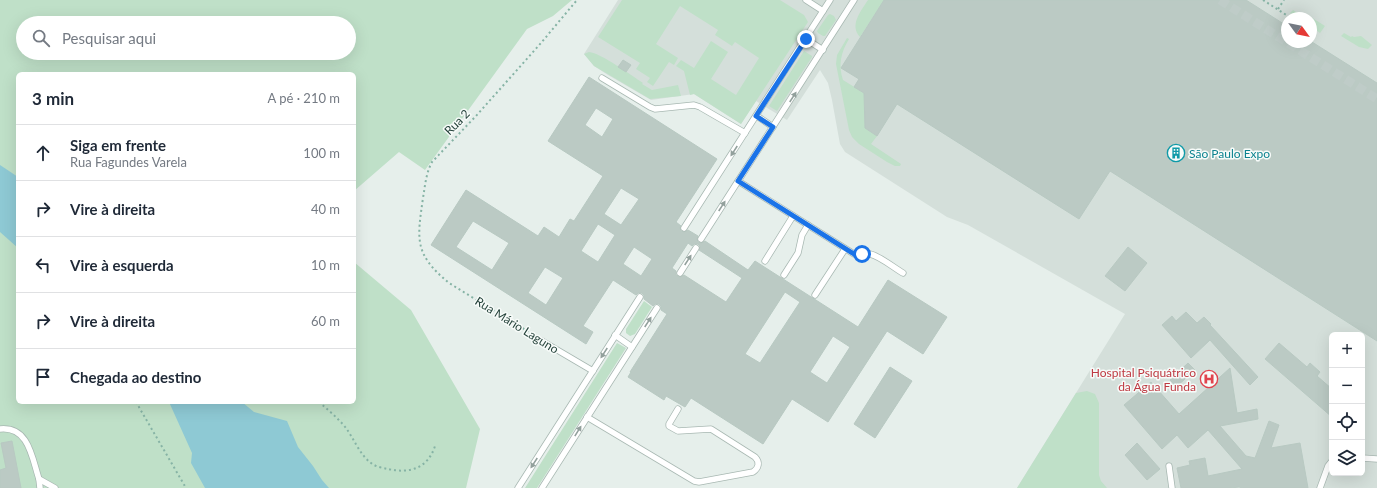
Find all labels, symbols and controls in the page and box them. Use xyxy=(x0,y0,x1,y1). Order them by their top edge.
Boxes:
north arrow xyxy=(1281,12,1317,48)
search box xyxy=(16,16,356,60)
icon: search xyxy=(30,27,52,49)
text: Pesquisar aqui xyxy=(62,29,156,47)
route end xyxy=(797,30,815,48)
text: 3 min xyxy=(32,88,74,109)
text: A pé · 210 m xyxy=(267,90,340,106)
one-way arrow xyxy=(789,92,797,102)
street label: Rua 2 xyxy=(441,106,473,138)
text: Siga em frente xyxy=(70,136,166,154)
icon: ahead xyxy=(32,142,54,164)
building icon: São Paulo Expo xyxy=(1166,143,1186,163)
text: 100 m xyxy=(303,145,340,161)
one-way arrow xyxy=(730,146,738,156)
place label: São Paulo Expo xyxy=(1189,146,1270,161)
text: Rua Fagundes Varela xyxy=(70,154,187,170)
icon: right xyxy=(32,198,54,220)
text: Vire à direita xyxy=(70,200,155,218)
one-way arrow xyxy=(719,200,726,212)
text: 40 m xyxy=(311,201,340,217)
route start xyxy=(853,245,871,263)
icon: left xyxy=(32,254,54,276)
one-way arrow xyxy=(684,254,691,266)
text: Vire à esquerda xyxy=(70,256,174,274)
text: 10 m xyxy=(311,257,340,273)
street label: Rua Mário Laguno xyxy=(472,293,562,357)
icon: right xyxy=(32,310,54,332)
text: Vire à direita xyxy=(70,312,155,330)
text: 60 m xyxy=(311,313,340,329)
one-way arrow xyxy=(644,317,652,327)
map controls xyxy=(1329,332,1365,476)
button: + xyxy=(1329,332,1365,368)
one-way arrow xyxy=(600,348,608,359)
place label: Hospital Psiquátrico da Água Funda xyxy=(1091,365,1196,394)
icon: arrive xyxy=(32,366,54,388)
text: Chegada ao destino xyxy=(70,368,201,386)
button: − xyxy=(1329,368,1365,404)
hospital icon: Hospital Psiquátrico da Água Funda xyxy=(1199,369,1219,389)
button: locate xyxy=(1329,404,1365,440)
one-way arrow xyxy=(574,426,582,436)
button: layers xyxy=(1329,440,1365,476)
one-way arrow xyxy=(530,458,538,468)

